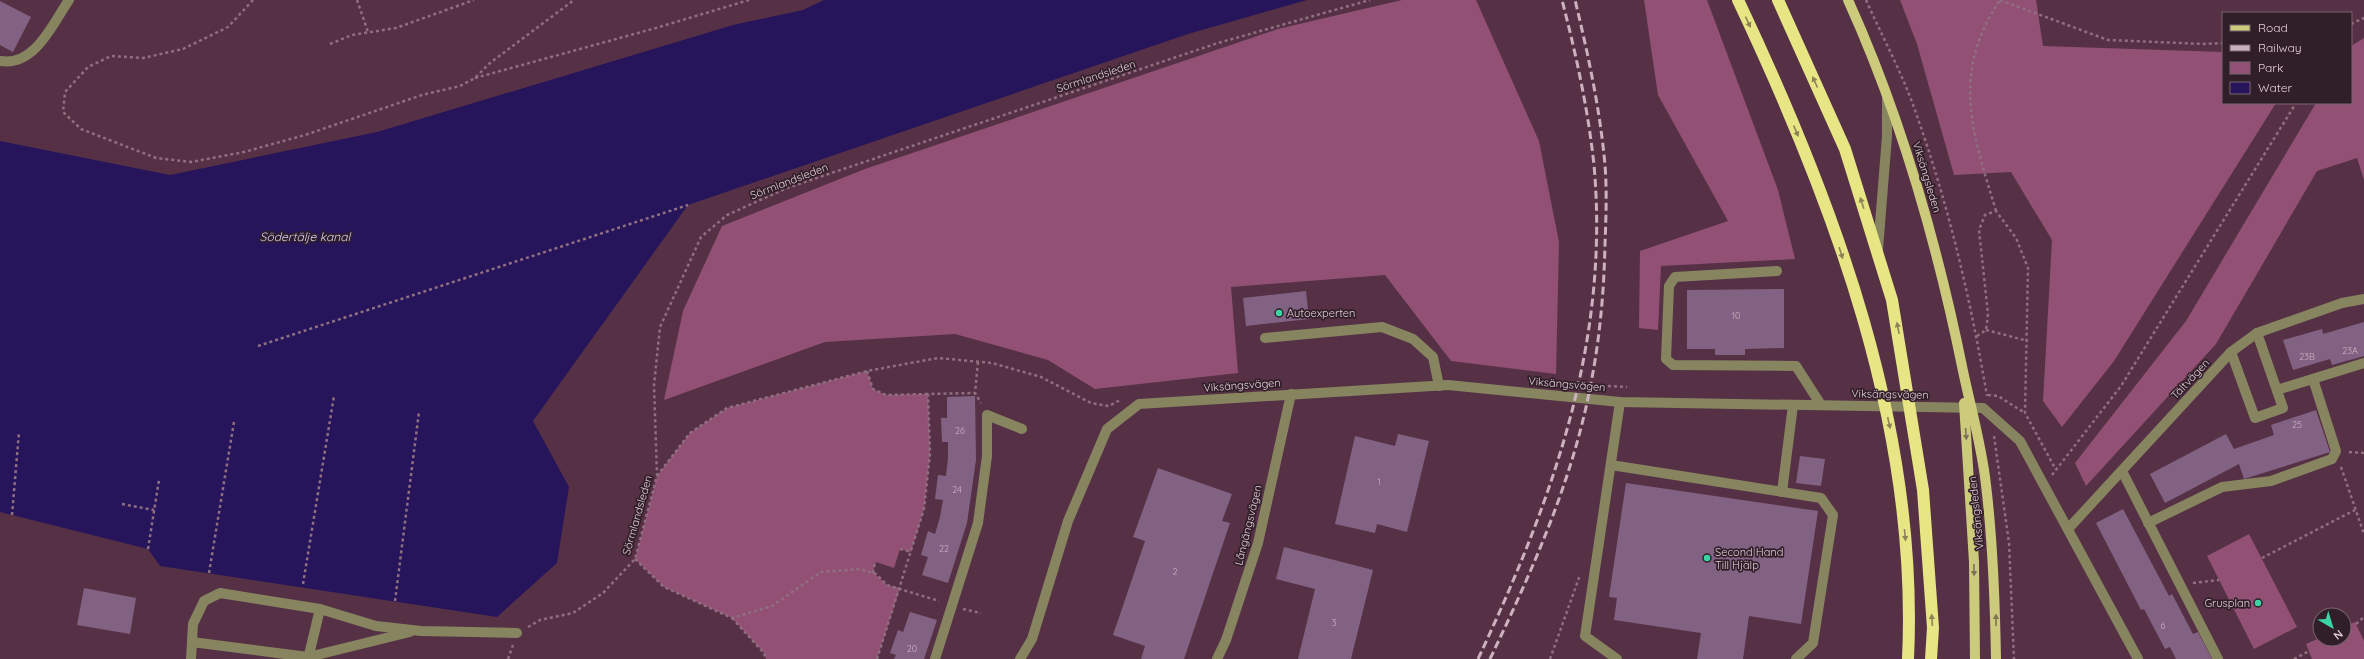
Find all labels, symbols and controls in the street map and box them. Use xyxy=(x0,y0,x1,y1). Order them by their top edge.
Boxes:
legend xyxy=(2222,12,2352,104)
one-way arrow xyxy=(1745,16,1751,27)
text: Road xyxy=(2258,20,2288,35)
text: Railway xyxy=(2258,40,2302,55)
street label: Sörmlandsleden xyxy=(1055,57,1137,95)
text: Park xyxy=(2258,60,2283,75)
one-way arrow xyxy=(1812,76,1818,87)
text: Water xyxy=(2258,80,2293,95)
one-way arrow xyxy=(1794,125,1800,137)
street label: Viksängsleden xyxy=(1910,140,1944,214)
street label: Sörmlandsleden xyxy=(748,160,830,202)
one-way arrow xyxy=(1859,197,1865,209)
water label: Södertälje kanal xyxy=(260,229,351,244)
one-way arrow xyxy=(1838,247,1844,259)
place label: Autoexperten xyxy=(1287,306,1355,320)
marker: Autoexperten xyxy=(1274,308,1284,318)
house number: 10 xyxy=(1732,310,1740,321)
one-way arrow xyxy=(1894,322,1900,334)
house number: 23A xyxy=(2342,345,2358,356)
house number: 23B xyxy=(2299,351,2315,362)
street label: Tältvägen xyxy=(2168,356,2212,402)
street label: Viksängsvägen xyxy=(1528,374,1606,394)
street label: Viksängsvägen xyxy=(1203,375,1281,395)
street label: Viksängsvägen xyxy=(1851,386,1929,402)
one-way arrow xyxy=(1886,417,1892,429)
house number: 25 xyxy=(2292,419,2302,430)
house number: 26 xyxy=(955,425,965,436)
one-way arrow xyxy=(1963,428,1970,440)
street label: Sörmlandsleden xyxy=(619,473,655,557)
house number: 1 xyxy=(1377,476,1381,487)
street label: Viksängsleden xyxy=(1965,476,1987,550)
street label: Långängsvägen xyxy=(1231,483,1265,567)
house number: 24 xyxy=(952,484,962,495)
one-way arrow xyxy=(1901,529,1908,542)
house number: 22 xyxy=(939,543,949,554)
place label: Second Hand Till Hjälp xyxy=(1715,545,1783,572)
marker: Second Hand Till Hjälp xyxy=(1702,553,1712,563)
one-way arrow xyxy=(1971,564,1977,577)
house number: 2 xyxy=(1173,566,1178,577)
place label: Grusplan xyxy=(2204,596,2250,610)
marker: Grusplan xyxy=(2253,598,2263,608)
north arrow xyxy=(2312,607,2352,647)
one-way arrow xyxy=(1993,613,1999,626)
one-way arrow xyxy=(1929,614,1936,626)
house number: 3 xyxy=(1332,617,1337,628)
house number: 6 xyxy=(2161,620,2166,631)
text: N xyxy=(2331,627,2346,643)
house number: 20 xyxy=(907,643,917,654)

